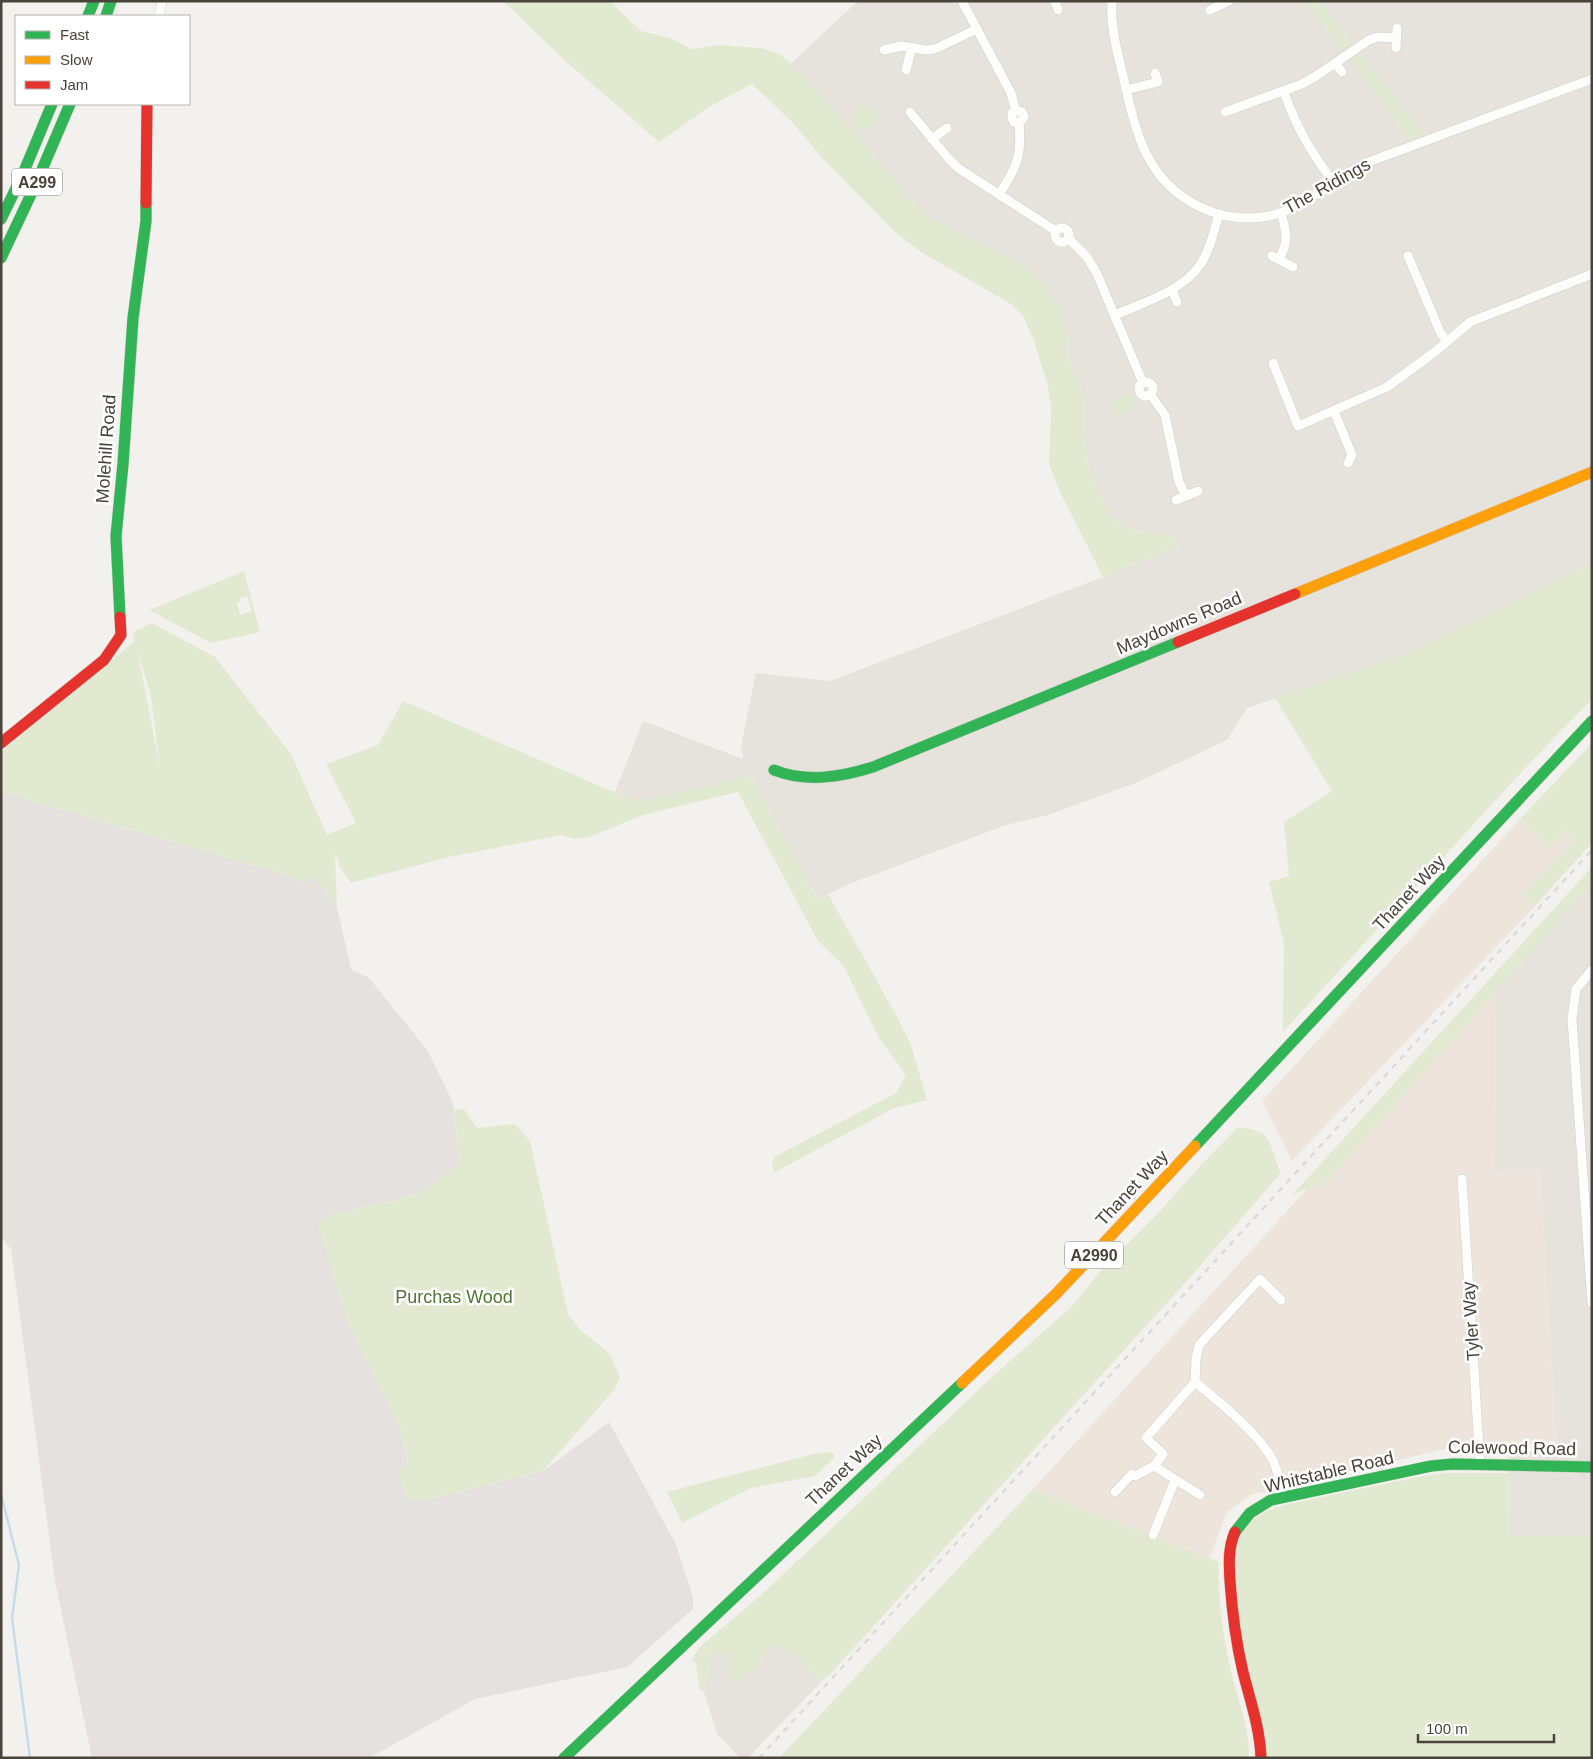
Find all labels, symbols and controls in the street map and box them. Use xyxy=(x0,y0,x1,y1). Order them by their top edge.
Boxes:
legend xyxy=(15,15,190,105)
text: Fast xyxy=(60,26,90,43)
text: Slow xyxy=(60,51,93,68)
text: Jam xyxy=(60,76,88,93)
street label: The Ridings xyxy=(1280,154,1374,218)
road number: A299 xyxy=(12,168,62,196)
street label: Molehill Road xyxy=(92,394,120,504)
street label: Maydowns Road xyxy=(1113,588,1245,658)
street label: Thanet Way xyxy=(1369,851,1449,935)
street label: Thanet Way xyxy=(1092,1146,1172,1230)
road number: A2990 xyxy=(1065,1242,1123,1268)
street label: Tyler Way xyxy=(1458,1281,1484,1361)
park label: Purchas Wood xyxy=(395,1287,513,1307)
street label: Thanet Way xyxy=(802,1430,886,1510)
street label: Colewood Road xyxy=(1448,1437,1576,1459)
street label: Whitstable Road xyxy=(1262,1447,1396,1497)
scale bar xyxy=(1418,1712,1554,1744)
text: 100 m xyxy=(1426,1720,1468,1737)

